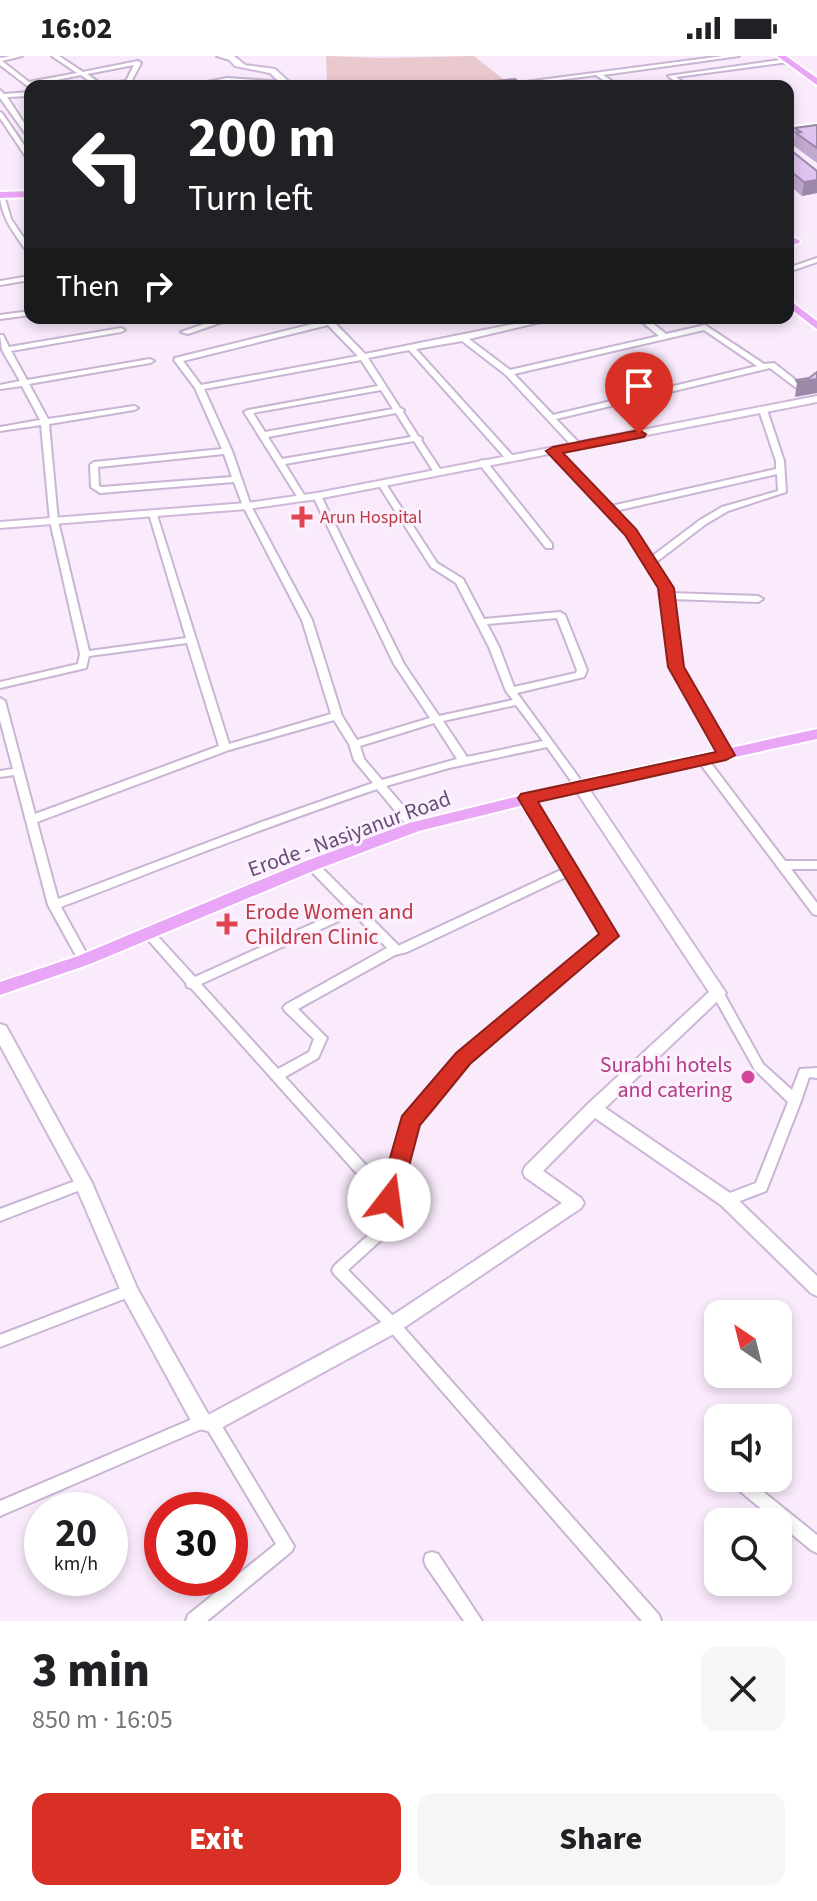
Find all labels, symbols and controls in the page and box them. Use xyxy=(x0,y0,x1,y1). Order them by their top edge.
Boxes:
text: 16:02 xyxy=(40,7,112,50)
text: 200 m xyxy=(188,99,336,178)
icon: left xyxy=(56,112,160,216)
text: Turn left xyxy=(188,173,313,224)
icon: right xyxy=(136,264,180,308)
text: Then xyxy=(56,265,120,308)
pin xyxy=(605,352,673,434)
icon: arrive xyxy=(617,364,661,408)
place label: Arun Hospital xyxy=(320,505,422,530)
marker: Arun Hospital xyxy=(291,506,313,528)
street label: Erode - Nasiyanur Road xyxy=(243,782,455,886)
place label: Erode Women and Children Clinic xyxy=(245,896,414,953)
marker: Erode Women and Children Clinic xyxy=(216,913,238,935)
place label: Surabhi hotels and catering xyxy=(600,1049,732,1106)
marker: Surabhi hotels and catering xyxy=(739,1068,757,1086)
position arrow xyxy=(347,1158,431,1242)
north arrow xyxy=(704,1300,792,1388)
map controls xyxy=(704,1300,792,1596)
button: sound xyxy=(704,1404,792,1492)
speed limit sign: 30 xyxy=(144,1492,248,1596)
text: 20 xyxy=(55,1505,97,1562)
button: search xyxy=(704,1508,792,1596)
text: km/h xyxy=(54,1550,98,1578)
text: 3 min xyxy=(32,1637,150,1705)
button: close xyxy=(701,1647,785,1731)
text: 850 m · 16:05 xyxy=(32,1701,173,1738)
button: Exit xyxy=(32,1793,401,1885)
button: Share xyxy=(417,1793,785,1885)

